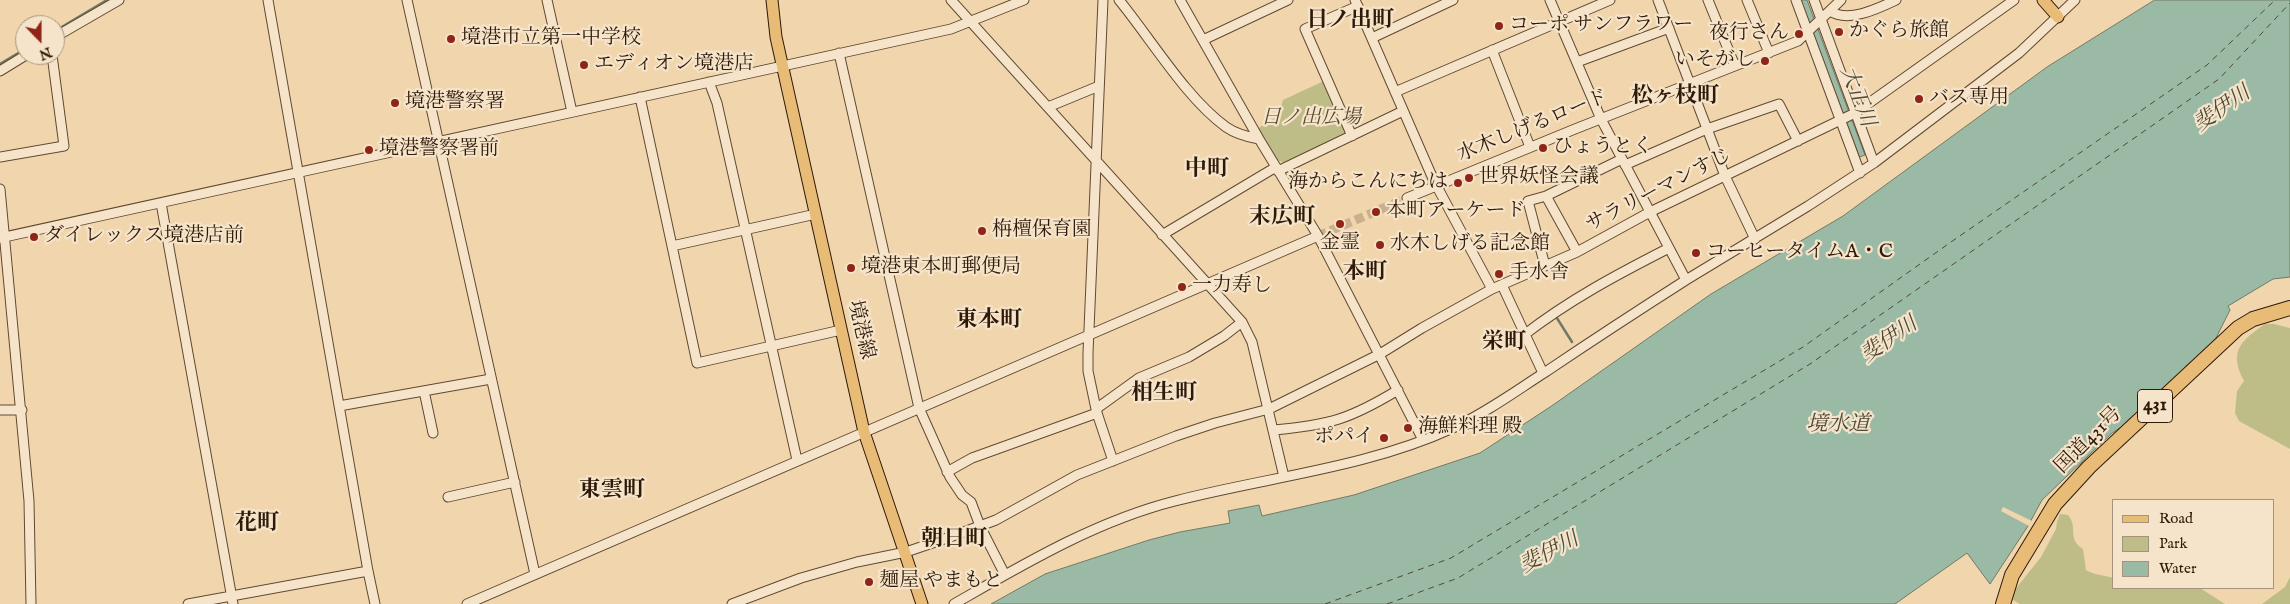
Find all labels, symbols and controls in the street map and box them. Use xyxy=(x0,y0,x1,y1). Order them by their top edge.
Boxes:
district label: 日ノ出町 xyxy=(1306,8,1394,34)
place label: コーポ サンフラワー xyxy=(1509,14,1693,38)
north arrow xyxy=(15,15,65,65)
marker: コーポ サンフラワー xyxy=(1493,20,1505,32)
place label: かぐら旅館 xyxy=(1849,20,1949,44)
place label: 夜行さん xyxy=(1709,22,1789,46)
marker: かぐら旅館 xyxy=(1833,26,1845,38)
place label: 境港市立第一中学校 xyxy=(461,27,641,51)
marker: 夜行さん xyxy=(1793,28,1805,40)
marker: 境港市立第一中学校 xyxy=(445,33,457,45)
text: N xyxy=(36,42,54,64)
place label: いそがし xyxy=(1675,49,1755,73)
place label: エディオン境港店 xyxy=(594,53,754,77)
marker: いそがし xyxy=(1759,55,1771,67)
marker: エディオン境港店 xyxy=(578,59,590,71)
water label: 大正川 xyxy=(1833,63,1879,131)
water label: 斐伊川 xyxy=(2190,82,2256,138)
district label: 松ヶ枝町 xyxy=(1631,84,1719,110)
street label: 水木しげるロード xyxy=(1454,86,1612,168)
place label: バス専用 xyxy=(1929,87,2009,111)
place label: 境港警察署 xyxy=(405,91,505,115)
marker: バス専用 xyxy=(1913,93,1925,105)
marker: 境港警察署 xyxy=(389,97,401,109)
park label: 日ノ出広場 xyxy=(1261,107,1361,131)
place label: ひょうとく xyxy=(1553,136,1653,160)
place label: 境港警察署前 xyxy=(379,138,499,162)
marker: ひょうとく xyxy=(1537,142,1549,154)
marker: 境港警察署前 xyxy=(363,144,375,156)
street label: サラリーマンすじ xyxy=(1582,144,1736,238)
district label: 中町 xyxy=(1185,157,1229,183)
place label: 世界妖怪会議 xyxy=(1479,166,1599,190)
place label: 海からこんにちは xyxy=(1288,171,1448,195)
marker: 世界妖怪会議 xyxy=(1463,172,1475,184)
marker: 海からこんにちは xyxy=(1452,177,1464,189)
place label: 本町アーケード xyxy=(1386,200,1525,224)
district label: 末広町 xyxy=(1249,205,1315,231)
marker: 本町アーケード xyxy=(1370,206,1382,218)
marker: 金霊 xyxy=(1334,218,1346,230)
place label: 栴檀保育園 xyxy=(992,219,1092,243)
place label: ダイレックス境港店前 xyxy=(44,225,244,249)
marker: 栴檀保育園 xyxy=(976,225,988,237)
marker: ダイレックス境港店前 xyxy=(28,231,40,243)
place label: 金霊 xyxy=(1320,232,1360,256)
place label: 水木しげる記念館 xyxy=(1390,233,1550,257)
marker: 水木しげる記念館 xyxy=(1374,239,1386,251)
place label: コーヒータイムA・C xyxy=(1706,241,1893,265)
marker: コーヒータイムA・C xyxy=(1690,247,1702,259)
place label: 境港東本町郵便局 xyxy=(861,256,1021,280)
district label: 本町 xyxy=(1343,260,1387,286)
marker: 境港東本町郵便局 xyxy=(845,262,857,274)
place label: 手水舎 xyxy=(1509,262,1569,286)
marker: 手水舎 xyxy=(1493,268,1505,280)
place label: 一力寿し xyxy=(1192,275,1272,299)
marker: 一力寿し xyxy=(1176,281,1188,293)
street label: 境港線 xyxy=(842,298,878,362)
district label: 東本町 xyxy=(956,308,1022,334)
water label: 斐伊川 xyxy=(1857,313,1923,369)
district label: 栄町 xyxy=(1482,330,1526,356)
district label: 相生町 xyxy=(1131,381,1197,407)
road number: 431 xyxy=(2138,390,2172,422)
street label: 国道431号 xyxy=(2051,403,2127,479)
water label: 境水道 xyxy=(1807,413,1869,439)
place label: 海鮮料理 殿 xyxy=(1418,416,1522,440)
marker: 海鮮料理 殿 xyxy=(1402,422,1414,434)
place label: ポパイ xyxy=(1314,426,1374,450)
marker: ポパイ xyxy=(1378,432,1390,444)
district label: 東雲町 xyxy=(579,478,645,504)
legend xyxy=(2112,499,2275,589)
text: Road xyxy=(2159,509,2193,528)
district label: 花町 xyxy=(235,511,279,537)
district label: 朝日町 xyxy=(921,527,987,553)
water label: 斐伊川 xyxy=(1516,528,1584,580)
text: Park xyxy=(2159,534,2188,553)
text: Water xyxy=(2159,559,2196,578)
place label: 麺屋 やまもと xyxy=(879,570,1003,594)
marker: 麺屋 やまもと xyxy=(863,576,875,588)

